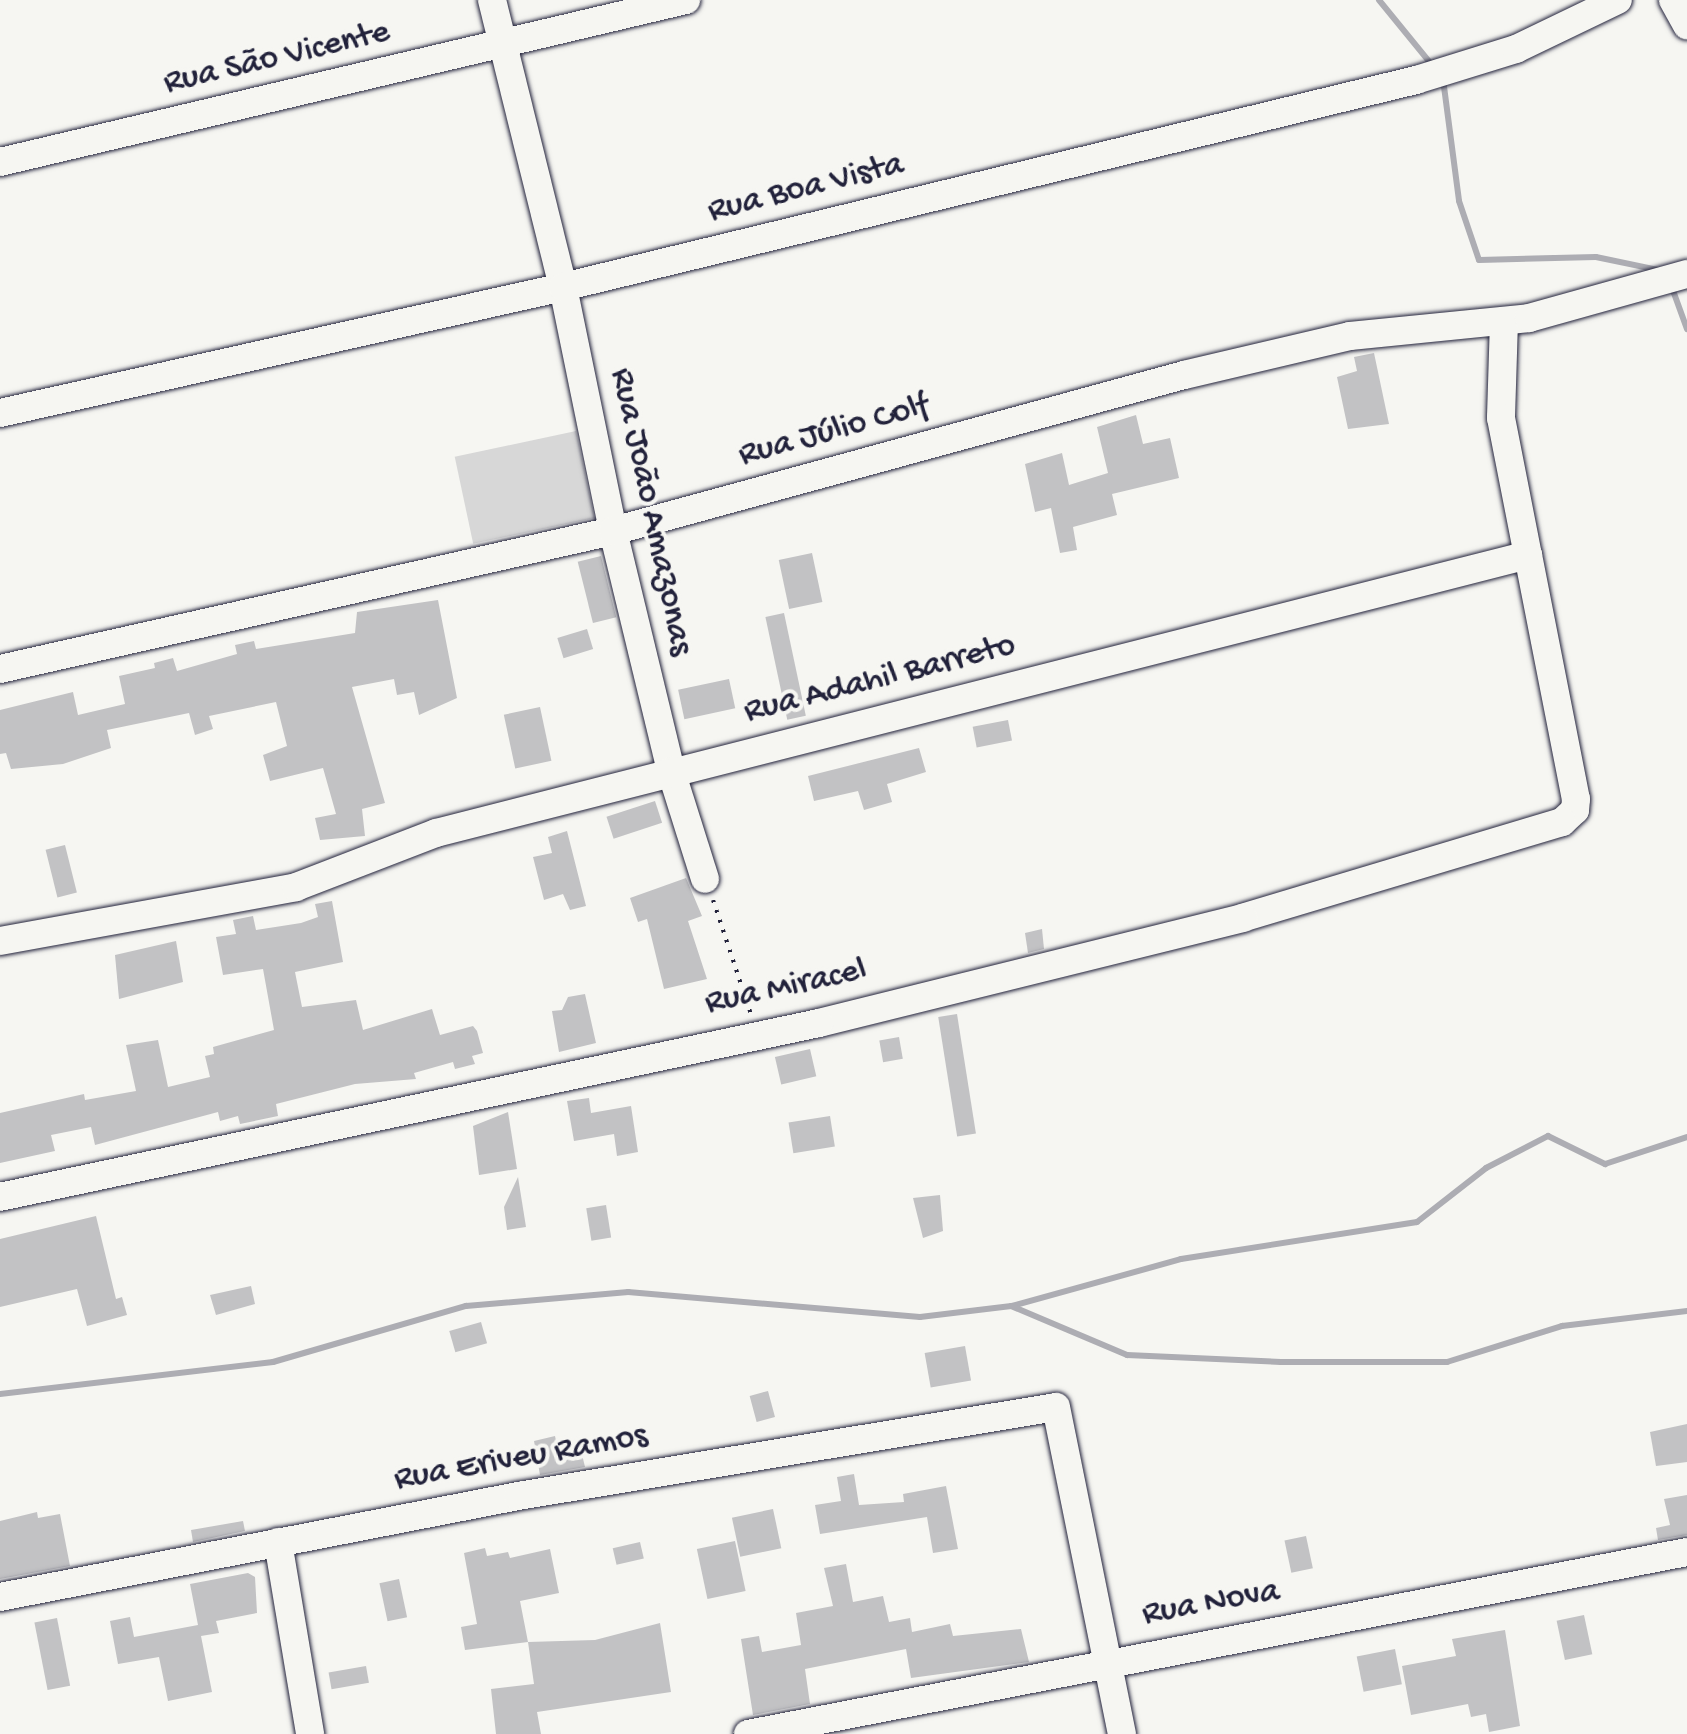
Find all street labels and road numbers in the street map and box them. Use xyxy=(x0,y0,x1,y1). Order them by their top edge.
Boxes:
street label: Rua São Vicente xyxy=(160,13,394,105)
street label: Rua Boa Vista xyxy=(704,144,908,234)
street label: Rua João Amazonas xyxy=(599,365,701,659)
street label: Rua Júlio Colf xyxy=(735,387,933,477)
street label: Rua Adahil Barreto xyxy=(740,626,1020,734)
street label: Rua Miracel xyxy=(702,950,870,1026)
street label: Rua Eriveu Ramos xyxy=(391,1416,651,1502)
street label: Rua Nova xyxy=(1139,1571,1283,1637)

